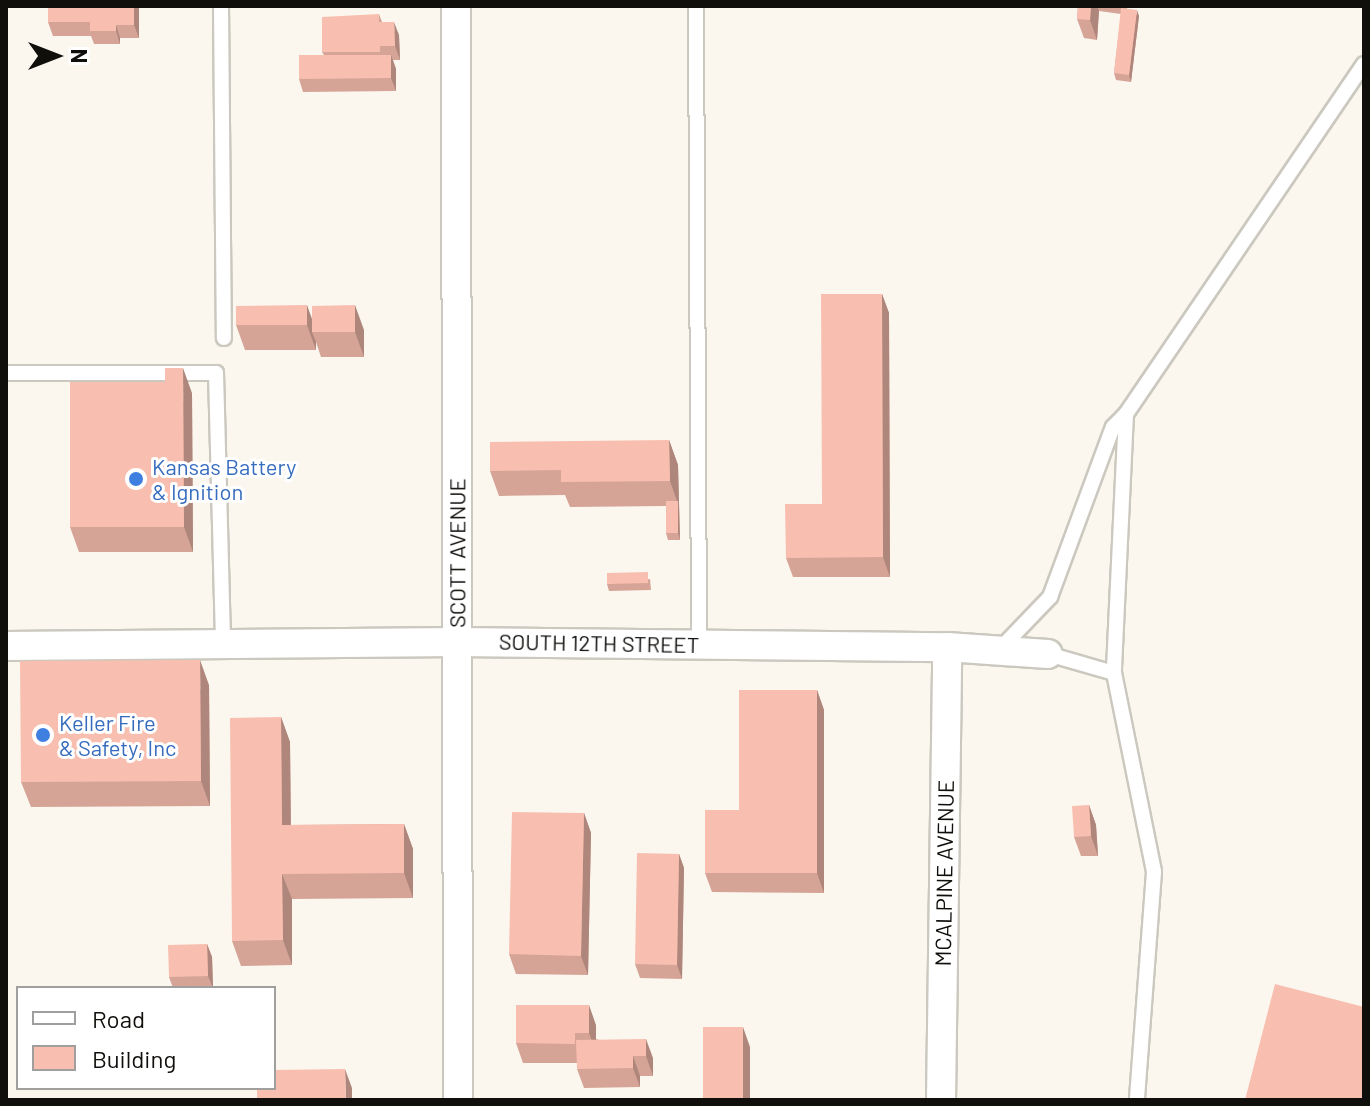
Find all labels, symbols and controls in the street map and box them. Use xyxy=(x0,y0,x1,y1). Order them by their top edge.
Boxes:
north arrow xyxy=(16,16,96,96)
text: N xyxy=(67,49,93,63)
place label: Kansas Battery & Ignition xyxy=(152,453,296,504)
marker: Kansas Battery & Ignition xyxy=(127,470,145,488)
street label: SCOTT AVENUE xyxy=(444,478,470,628)
street label: SOUTH 12TH STREET xyxy=(499,628,699,658)
place label: Keller Fire & Safety, Inc xyxy=(59,709,176,760)
marker: Keller Fire & Safety, Inc xyxy=(34,726,52,744)
street label: MCALPINE AVENUE xyxy=(929,779,959,967)
legend xyxy=(16,986,276,1090)
text: Road xyxy=(92,1004,145,1033)
text: Building xyxy=(92,1044,176,1073)

